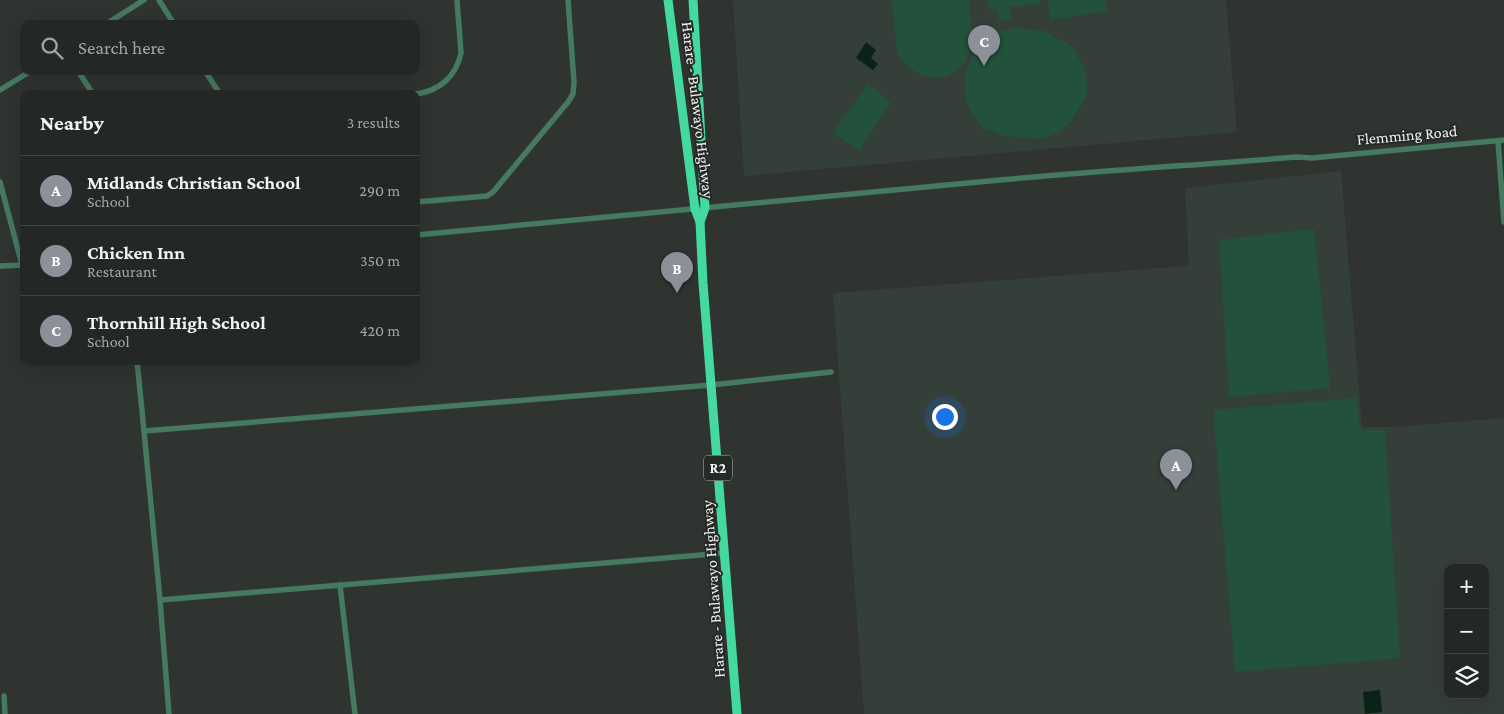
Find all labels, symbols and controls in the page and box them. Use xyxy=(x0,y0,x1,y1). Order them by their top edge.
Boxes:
search box xyxy=(20,20,420,75)
street label: Harare - Bulawayo Highway xyxy=(678,21,717,200)
pin: C xyxy=(968,25,1000,66)
icon: search xyxy=(38,34,66,62)
text: Search here xyxy=(78,37,165,58)
text: Nearby xyxy=(40,111,104,135)
text: 3 results xyxy=(347,114,400,131)
street label: Flemming Road xyxy=(1356,122,1459,149)
text: Midlands Christian School xyxy=(87,172,301,193)
text: A xyxy=(51,182,61,199)
text: 290 m xyxy=(359,182,400,199)
text: School xyxy=(87,193,130,210)
text: Chicken Inn xyxy=(87,242,185,263)
text: B xyxy=(51,252,61,269)
text: 350 m xyxy=(360,252,400,269)
pin: B xyxy=(661,252,693,293)
text: Restaurant xyxy=(87,263,157,280)
text: Thornhill High School xyxy=(87,312,266,333)
text: C xyxy=(51,322,61,339)
text: 420 m xyxy=(359,322,400,339)
text: School xyxy=(87,333,130,350)
your location xyxy=(932,404,958,430)
pin: A xyxy=(1160,449,1192,490)
road number: R2 xyxy=(704,456,732,480)
street label: Harare - Bulawayo Highway xyxy=(698,499,729,678)
map controls xyxy=(1444,564,1489,699)
button: + xyxy=(1444,564,1489,609)
button: − xyxy=(1444,609,1489,654)
button: layers xyxy=(1444,654,1489,699)

